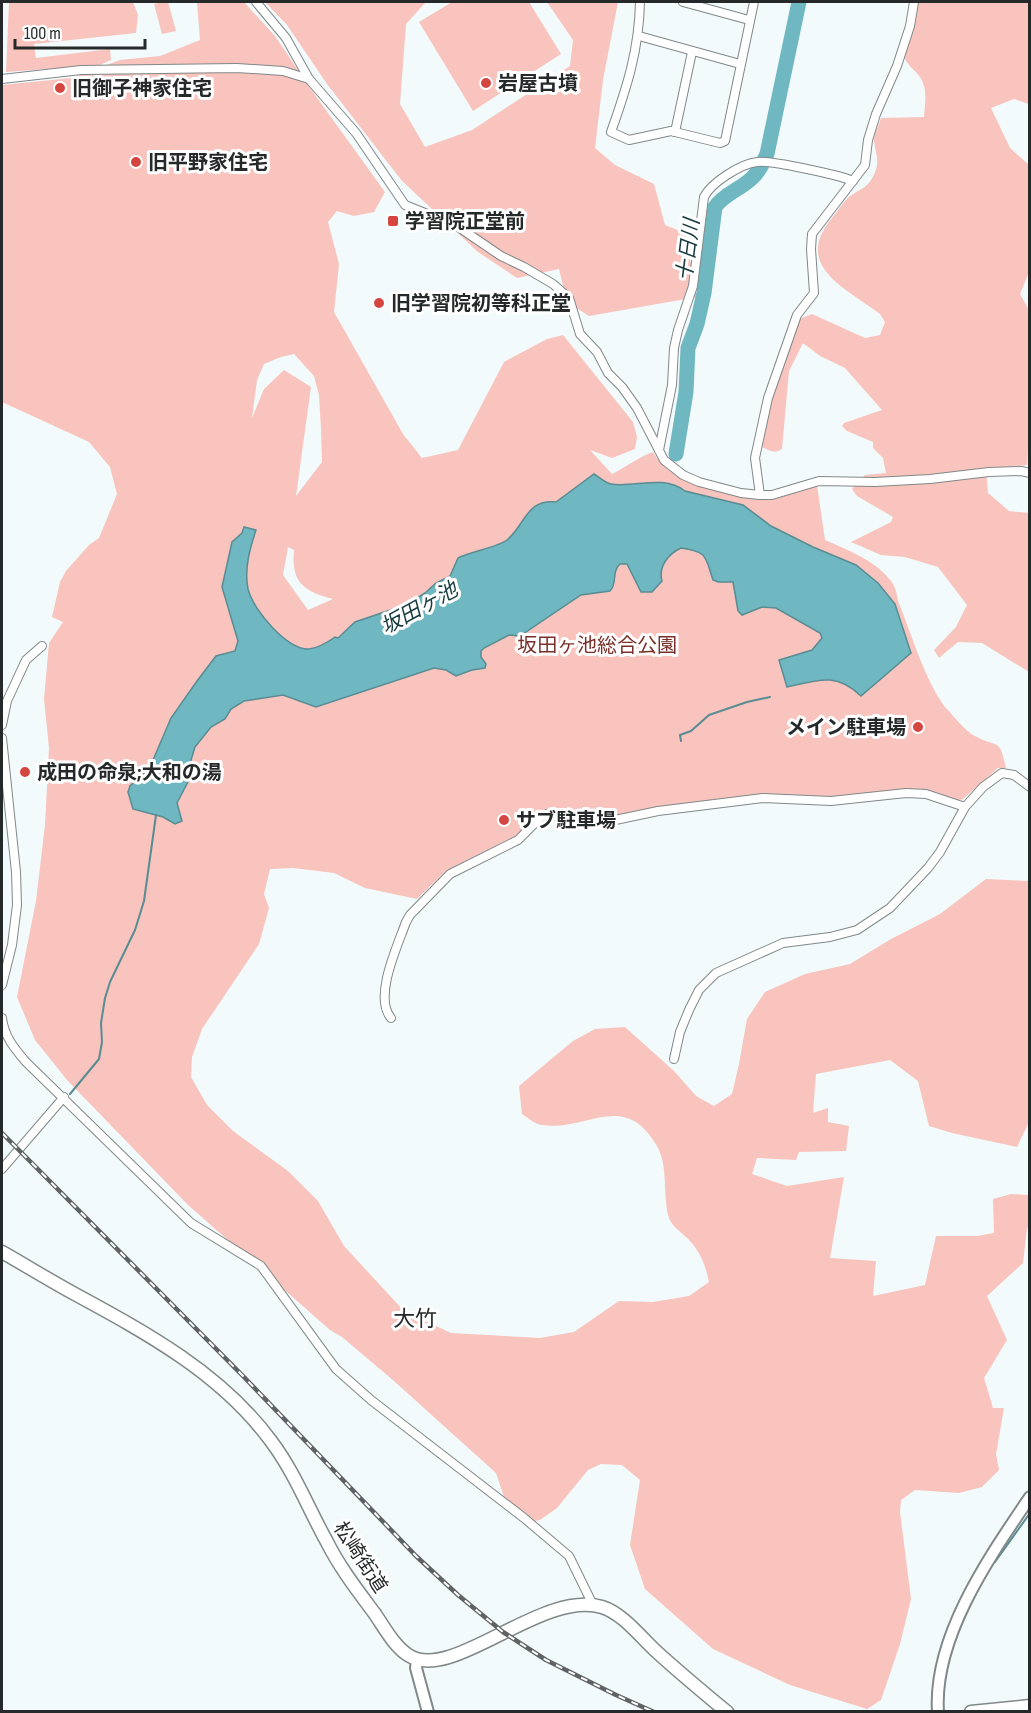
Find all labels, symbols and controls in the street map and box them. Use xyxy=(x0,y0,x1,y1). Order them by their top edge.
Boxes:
scale bar xyxy=(15,12,146,50)
text: 100 m xyxy=(24,23,61,44)
place label: 岩屋古墳 xyxy=(498,72,578,96)
marker: 岩屋古墳 xyxy=(479,76,493,90)
place label: 旧御子神家住宅 xyxy=(72,77,212,101)
marker: 旧御子神家住宅 xyxy=(53,81,67,95)
place label: 旧平野家住宅 xyxy=(148,151,268,175)
marker: 旧平野家住宅 xyxy=(129,155,143,169)
place label: 学習院正堂前 xyxy=(405,210,525,234)
marker: 学習院正堂前 xyxy=(386,214,400,228)
water label: 十日川 xyxy=(672,215,705,283)
place label: 旧学習院初等科正堂 xyxy=(391,292,571,316)
marker: 旧学習院初等科正堂 xyxy=(372,296,386,310)
water label: 坂田ヶ池 xyxy=(376,576,464,640)
park label: 坂田ヶ池総合公園 xyxy=(517,634,677,658)
place label: メイン駐車場 xyxy=(786,716,906,740)
marker: メイン駐車場 xyxy=(911,720,925,734)
place label: 成田の命泉;大和の湯 xyxy=(37,761,222,785)
marker: 成田の命泉;大和の湯 xyxy=(18,765,32,779)
place label: サブ駐車場 xyxy=(516,809,616,833)
marker: サブ駐車場 xyxy=(497,813,511,827)
district label: 大竹 xyxy=(393,1306,437,1333)
street label: 松崎街道 xyxy=(328,1517,392,1598)

